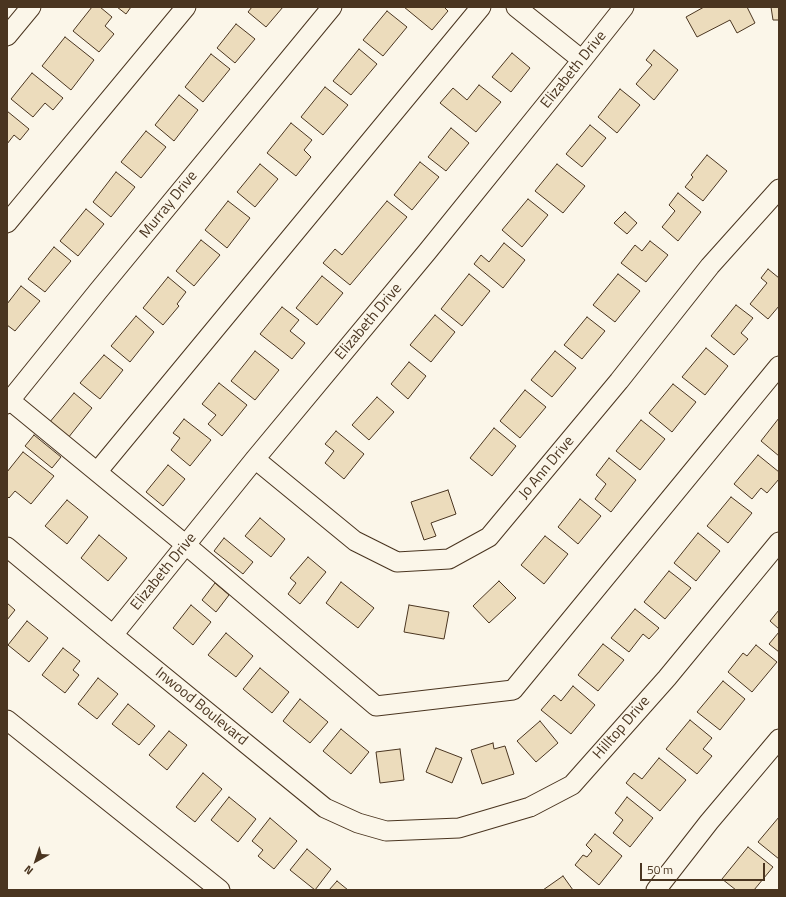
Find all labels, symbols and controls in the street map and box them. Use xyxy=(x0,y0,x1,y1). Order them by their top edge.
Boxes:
street label: Elizabeth Drive xyxy=(537,28,611,112)
street label: Murray Drive xyxy=(136,168,202,242)
street label: Elizabeth Drive xyxy=(332,280,406,364)
street label: Jo Ann Drive xyxy=(515,433,579,503)
street label: Elizabeth Drive xyxy=(127,530,201,614)
street label: Inwood Boulevard xyxy=(151,664,251,750)
street label: Hilltop Drive xyxy=(590,693,654,763)
north arrow xyxy=(16,841,56,881)
scale bar xyxy=(642,855,767,881)
text: 50 m xyxy=(647,860,673,879)
text: N xyxy=(20,862,36,879)

